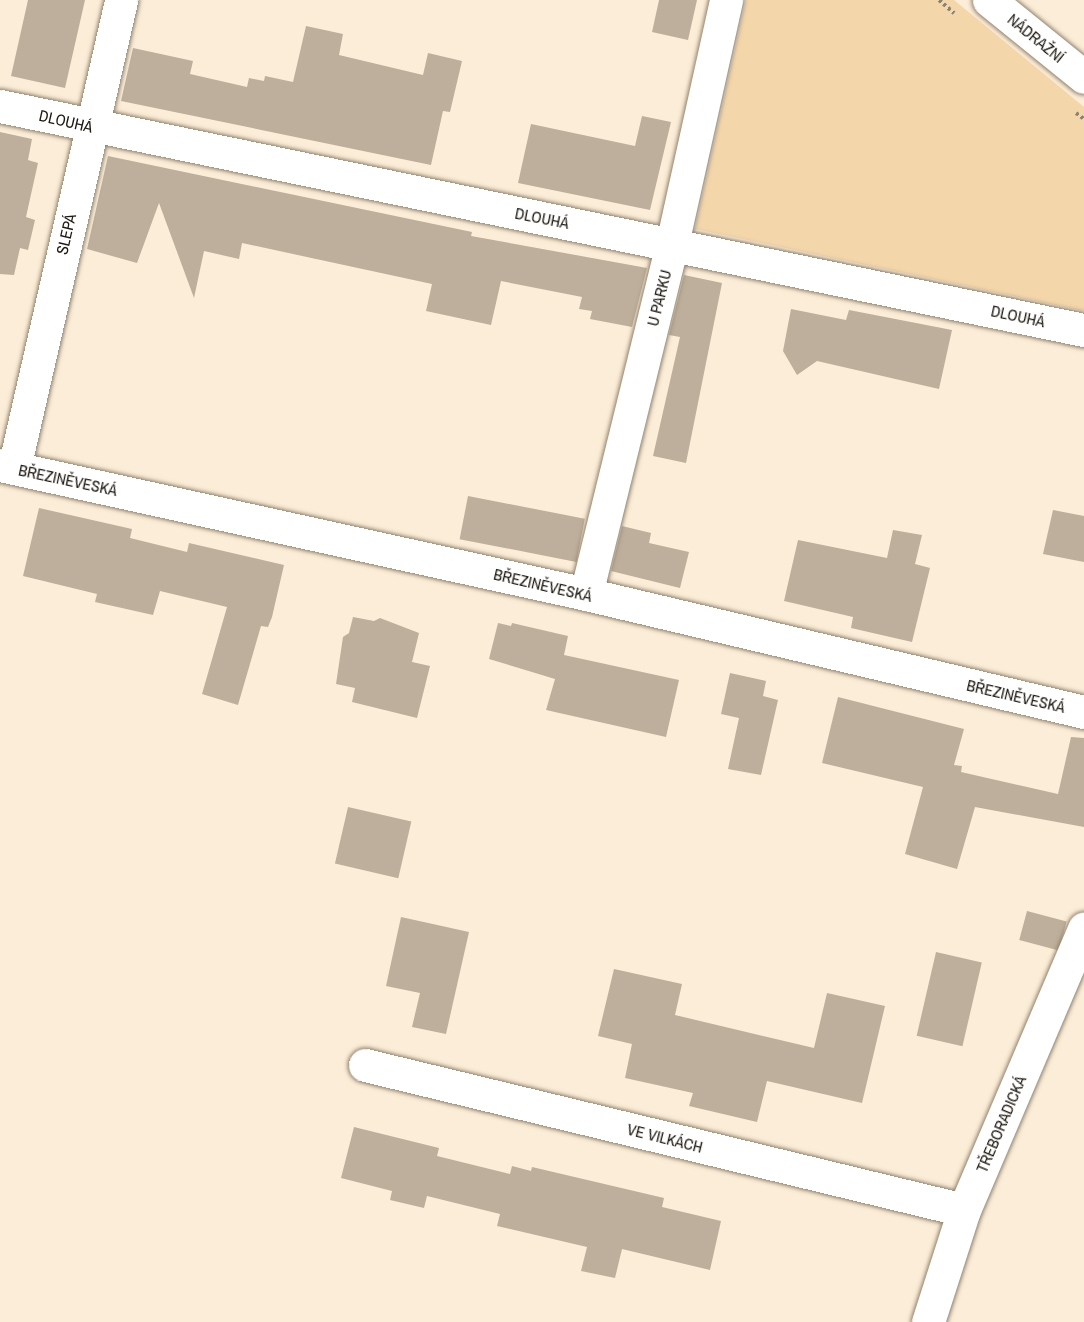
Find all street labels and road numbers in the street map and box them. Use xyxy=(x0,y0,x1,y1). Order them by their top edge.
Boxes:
street label: NÁDRAŽNÍ xyxy=(1004,9,1068,67)
street label: DLOUHÁ xyxy=(37,105,95,137)
street label: DLOUHÁ xyxy=(513,203,571,233)
street label: SLEPÁ xyxy=(52,212,80,256)
street label: U PARKU xyxy=(643,268,675,328)
street label: DLOUHÁ xyxy=(989,301,1047,331)
street label: BŘEZINĚVESKÁ xyxy=(17,460,119,500)
street label: BŘEZINĚVESKÁ xyxy=(492,564,594,606)
street label: BŘEZINĚVESKÁ xyxy=(965,675,1067,717)
street label: TŘEBORADICKÁ xyxy=(972,1073,1030,1175)
street label: VE VILKÁCH xyxy=(625,1119,705,1157)

